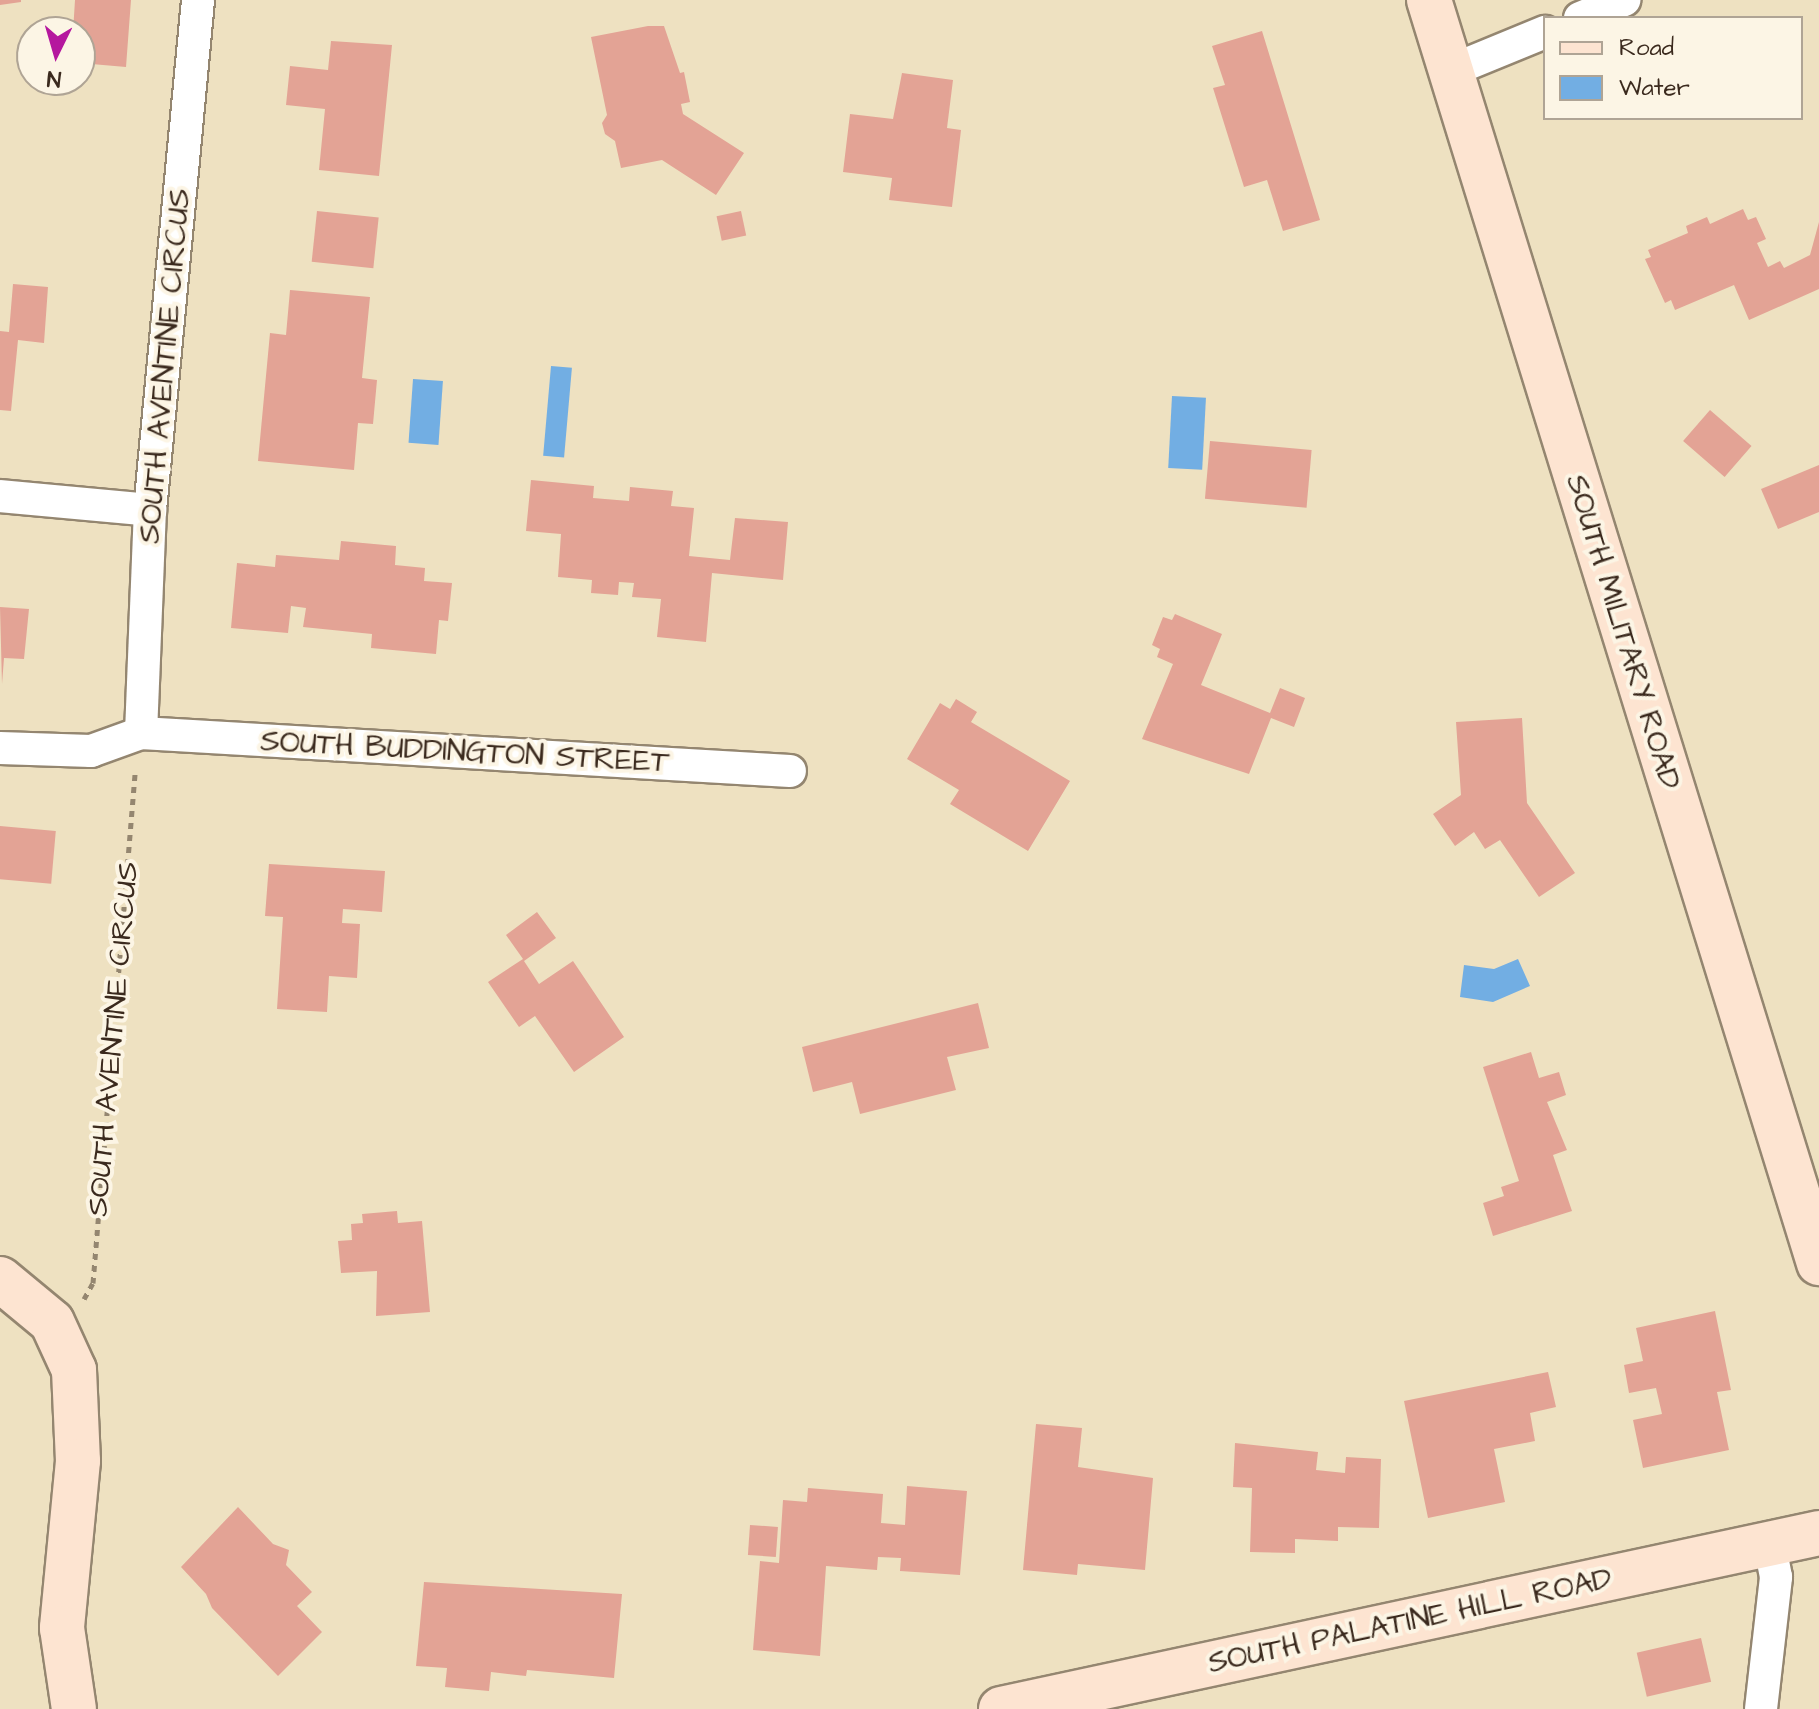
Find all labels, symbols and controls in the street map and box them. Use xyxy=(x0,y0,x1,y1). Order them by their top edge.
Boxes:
north arrow xyxy=(16,16,96,96)
legend xyxy=(1543,16,1803,120)
text: Road xyxy=(1619,31,1674,65)
text: N xyxy=(46,62,62,94)
text: Water xyxy=(1619,71,1690,105)
street label: SOUTH AVENTINE CIRCUS xyxy=(132,187,198,545)
street label: SOUTH MILITARY ROAD xyxy=(1558,470,1688,794)
street label: SOUTH BUDDINGTON STREET xyxy=(260,723,670,781)
street label: SOUTH AVENTINE CIRCUS xyxy=(80,860,146,1218)
street label: SOUTH PALATINE HILL ROAD xyxy=(1205,1561,1615,1681)

